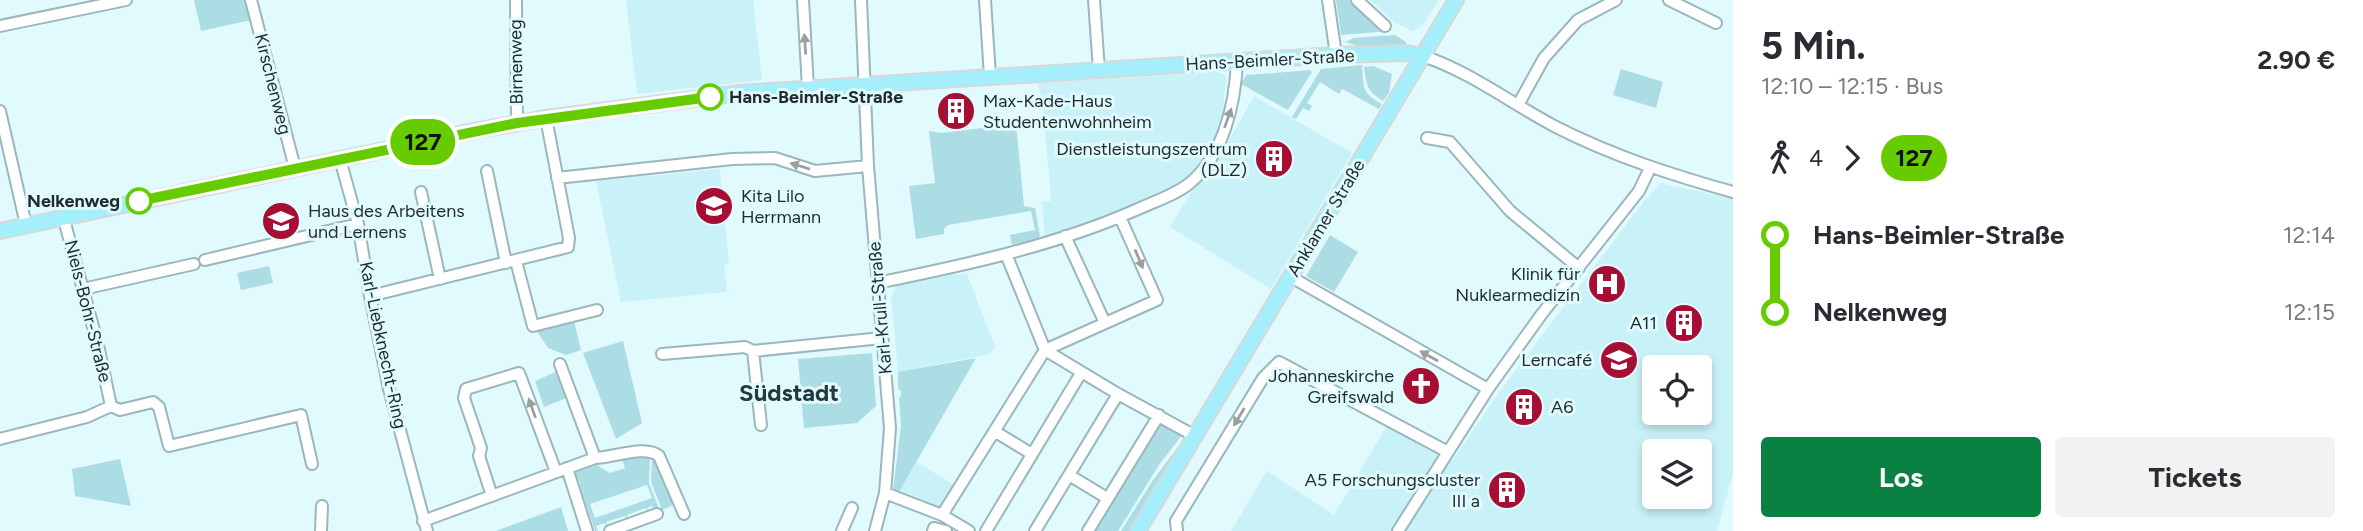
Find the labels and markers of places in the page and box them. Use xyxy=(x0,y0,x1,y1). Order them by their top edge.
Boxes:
marker: Hans-Beimler-Straße xyxy=(697,84,723,110)
place label: Hans-Beimler-Straße xyxy=(729,86,903,108)
building icon: Max-Kade-Haus Studentenwohnheim xyxy=(935,90,977,132)
place label: Max-Kade-Haus Studentenwohnheim xyxy=(983,90,1152,133)
place label: Dienstleistungszentrum (DLZ) xyxy=(1056,138,1247,181)
building icon: Dienstleistungszentrum (DLZ) xyxy=(1253,138,1295,180)
school or university icon: Kita Lilo Herrmann xyxy=(693,185,735,227)
place label: Kita Lilo Herrmann xyxy=(741,185,821,228)
marker: Nelkenweg xyxy=(126,188,152,214)
place label: Nelkenweg xyxy=(27,190,120,212)
school or university icon: Haus des Arbeitens und Lernens xyxy=(260,200,302,242)
place label: Haus des Arbeitens und Lernens xyxy=(308,200,465,243)
place label: Klinik für Nuklearmedizin xyxy=(1455,263,1580,306)
hospital icon: Klinik für Nuklearmedizin xyxy=(1586,263,1628,305)
building icon: A11 xyxy=(1663,302,1705,344)
place label: A11 xyxy=(1630,312,1657,334)
school or university icon: Lerncafé xyxy=(1598,339,1640,381)
place label: Lerncafé xyxy=(1521,349,1592,371)
place label: Johanneskirche Greifswald xyxy=(1268,365,1394,408)
church icon: Johanneskirche Greifswald xyxy=(1400,365,1442,407)
building icon: A6 xyxy=(1503,386,1545,428)
place label: A6 xyxy=(1551,396,1573,418)
place label: A5 Forschungscluster III a xyxy=(1305,469,1480,512)
building icon: A5 Forschungscluster III a xyxy=(1486,469,1528,511)

